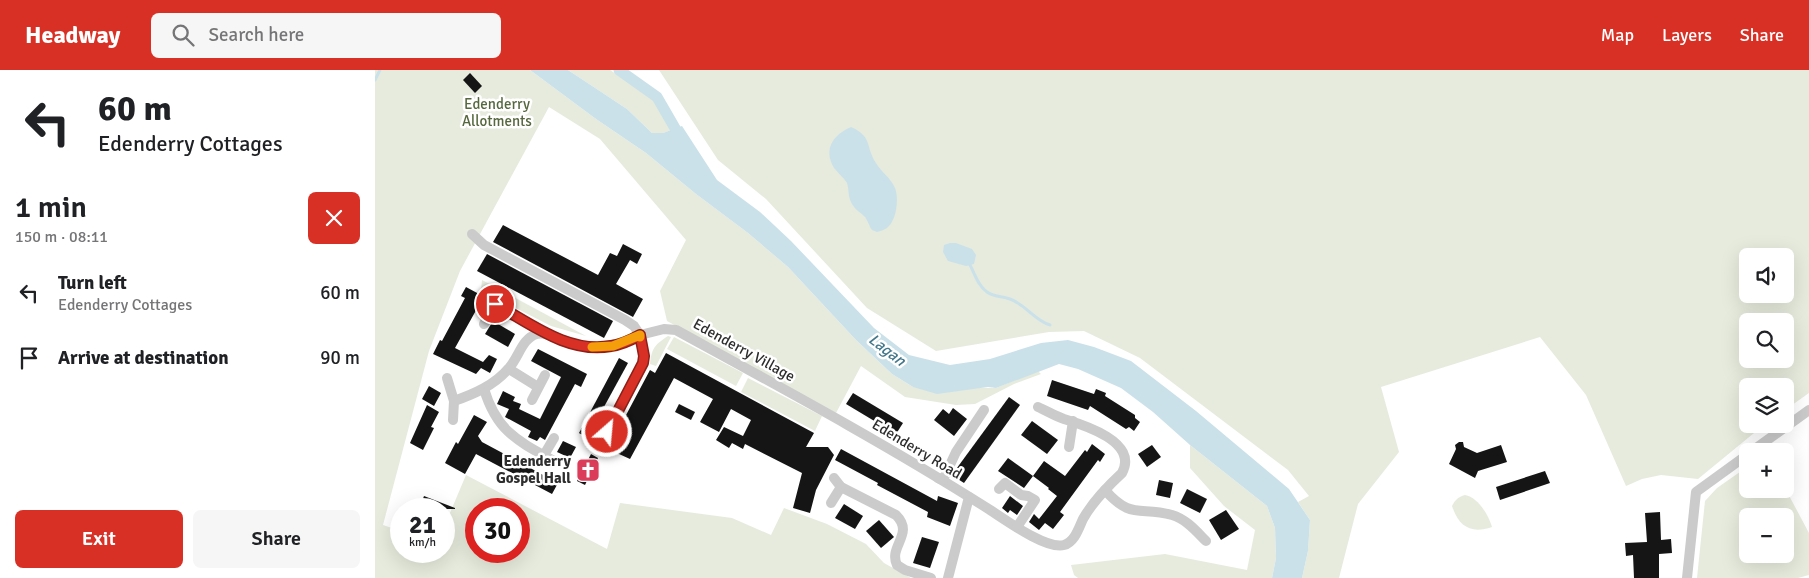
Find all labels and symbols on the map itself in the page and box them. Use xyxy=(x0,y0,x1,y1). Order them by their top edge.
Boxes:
park label: Edenderry Allotments xyxy=(462,95,532,130)
pin xyxy=(474,283,516,325)
street label: Edenderry Village xyxy=(690,315,798,385)
water label: Lagan xyxy=(864,329,911,371)
position arrow xyxy=(580,405,632,457)
street label: Edenderry Road xyxy=(869,415,965,483)
place label: Edenderry Gospel Hall xyxy=(496,452,572,487)
church icon: Edenderry Gospel Hall xyxy=(575,457,601,483)
speed limit sign: 30 xyxy=(465,498,530,563)

